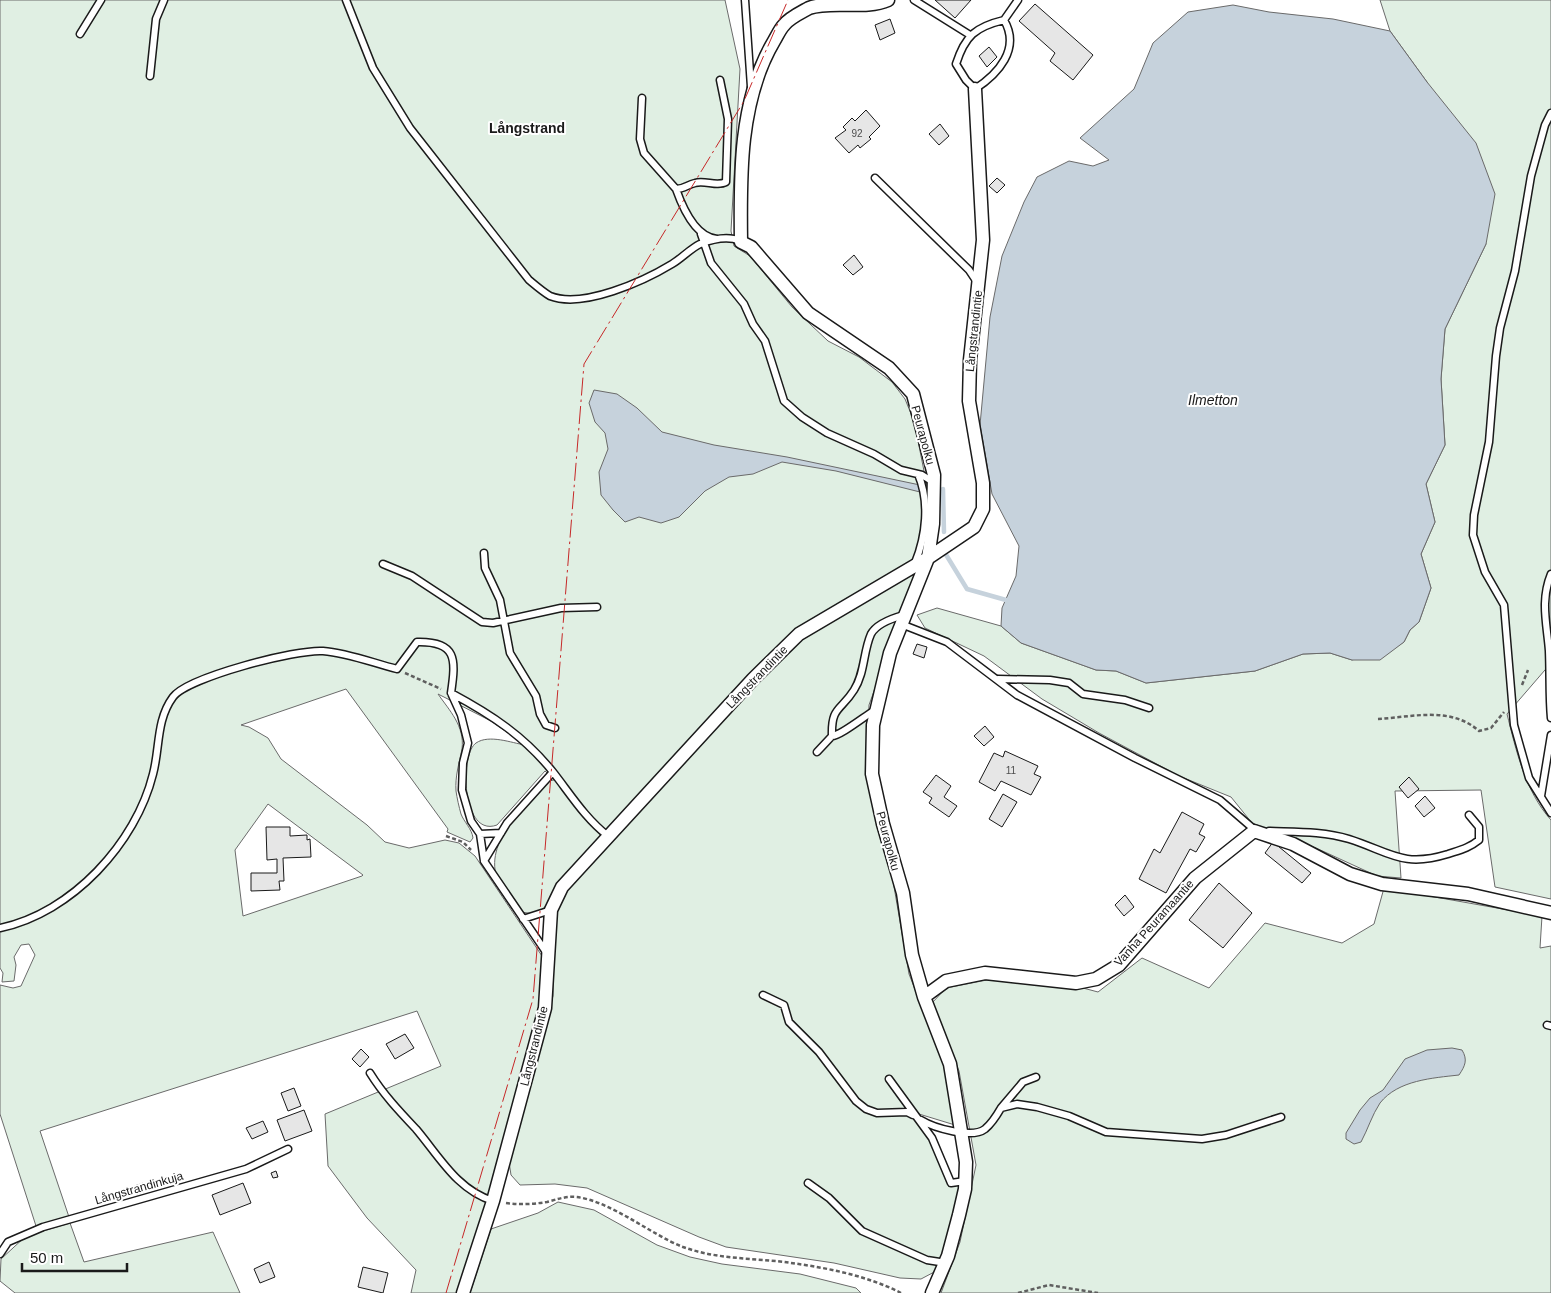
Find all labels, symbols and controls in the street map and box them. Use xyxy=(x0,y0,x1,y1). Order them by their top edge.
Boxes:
district label: Långstrand xyxy=(489,120,565,136)
house number: 92 xyxy=(851,128,863,139)
street label: Långstrandintie xyxy=(963,289,985,373)
water label: Ilmetton xyxy=(1188,392,1238,408)
street label: Peurapolku xyxy=(908,404,938,466)
street label: Långstrandintie xyxy=(723,642,791,711)
house number: 11 xyxy=(1006,765,1017,776)
street label: Peurapolku xyxy=(873,810,903,872)
street label: Vanha Peuramaantie xyxy=(1111,877,1197,969)
street label: Långstrandintie xyxy=(517,1004,551,1088)
street label: Långstrandinkuja xyxy=(93,1169,185,1207)
scale bar xyxy=(22,1240,128,1272)
text: 50 m xyxy=(30,1249,63,1266)

